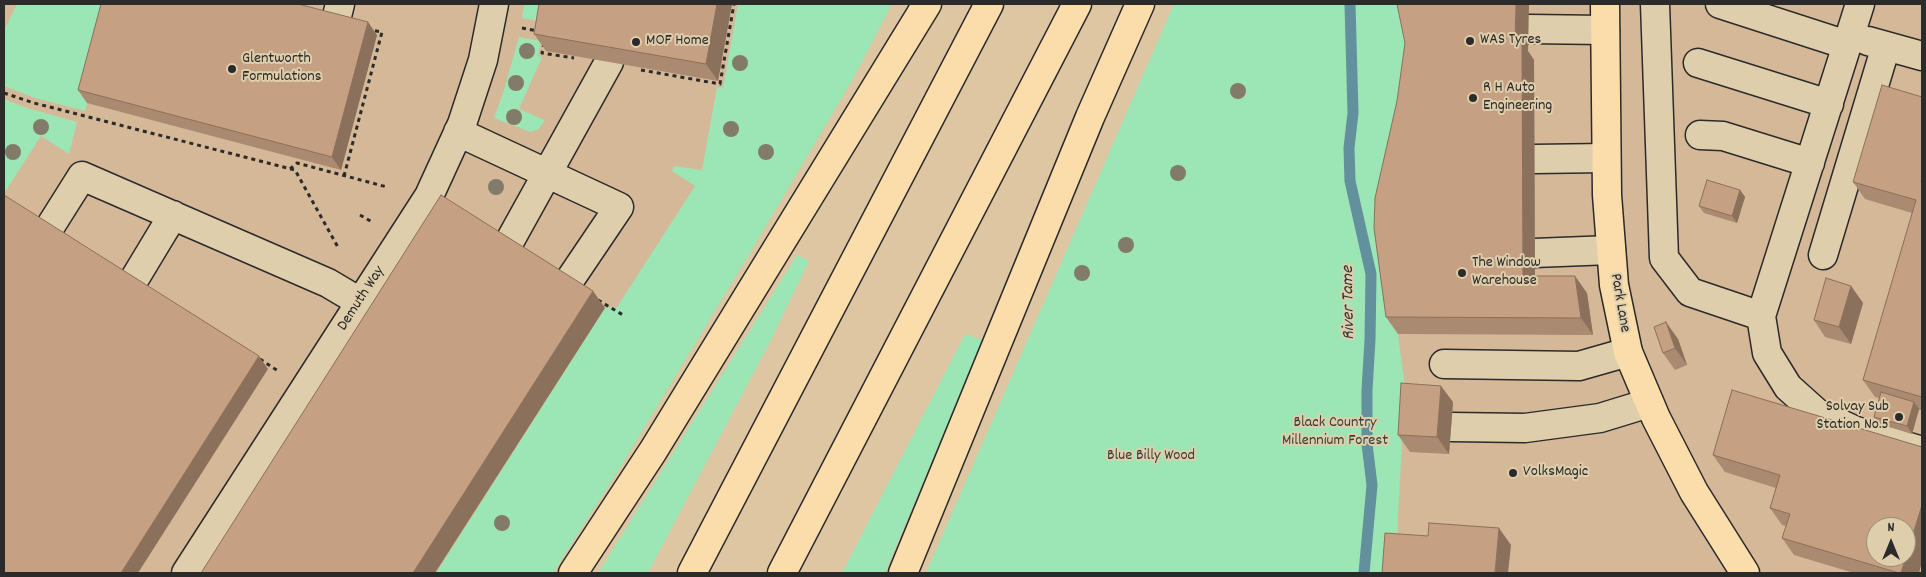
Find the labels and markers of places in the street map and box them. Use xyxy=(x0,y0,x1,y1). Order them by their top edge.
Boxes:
place label: WAS Tyres xyxy=(1480,31,1541,51)
place label: MOF Home xyxy=(646,32,709,52)
marker: WAS Tyres xyxy=(1464,35,1476,47)
marker: MOF Home xyxy=(630,36,642,48)
place label: Glentworth Formulations xyxy=(242,50,321,88)
marker: Glentworth Formulations xyxy=(226,63,238,75)
place label: R H Auto Engineering xyxy=(1483,79,1552,117)
marker: R H Auto Engineering xyxy=(1467,92,1479,104)
place label: The Window Warehouse xyxy=(1472,254,1541,292)
marker: The Window Warehouse xyxy=(1456,267,1468,279)
place label: Solvay Sub Station No.5 xyxy=(1816,398,1889,436)
marker: Solvay Sub Station No.5 xyxy=(1893,411,1905,423)
place label: VolksMagic xyxy=(1523,463,1588,483)
marker: VolksMagic xyxy=(1507,467,1519,479)

